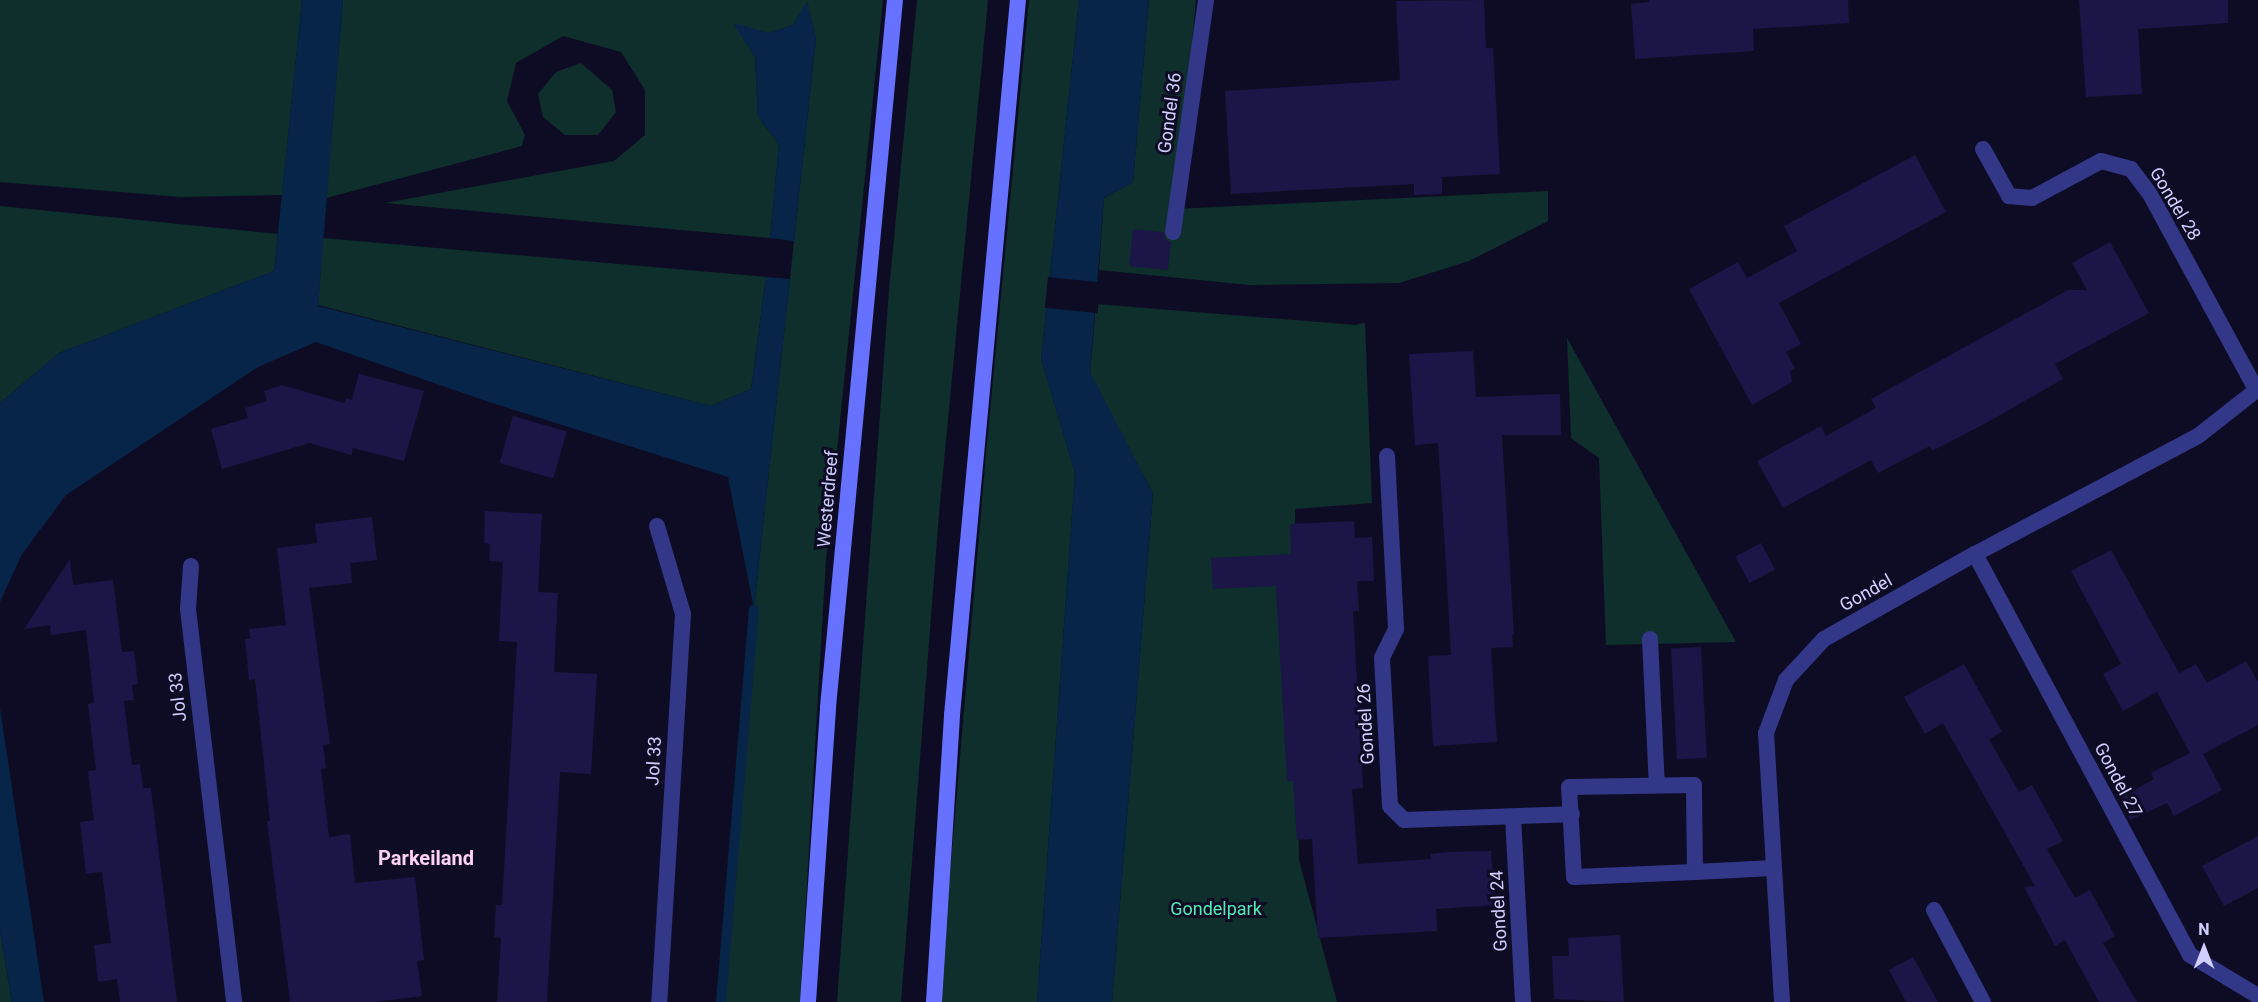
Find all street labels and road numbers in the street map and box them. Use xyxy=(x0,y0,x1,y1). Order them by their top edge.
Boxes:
street label: Gondel 36 xyxy=(1154,71,1186,155)
street label: Gondel 28 xyxy=(2145,164,2205,244)
street label: Westerdreef xyxy=(813,450,843,548)
street label: Gondel xyxy=(1836,570,1896,616)
street label: Jol 33 xyxy=(165,671,191,723)
street label: Gondel 26 xyxy=(1353,683,1379,765)
street label: Jol 33 xyxy=(642,736,666,786)
street label: Gondel 27 xyxy=(2089,739,2147,821)
street label: Gondel 24 xyxy=(1486,870,1512,952)

